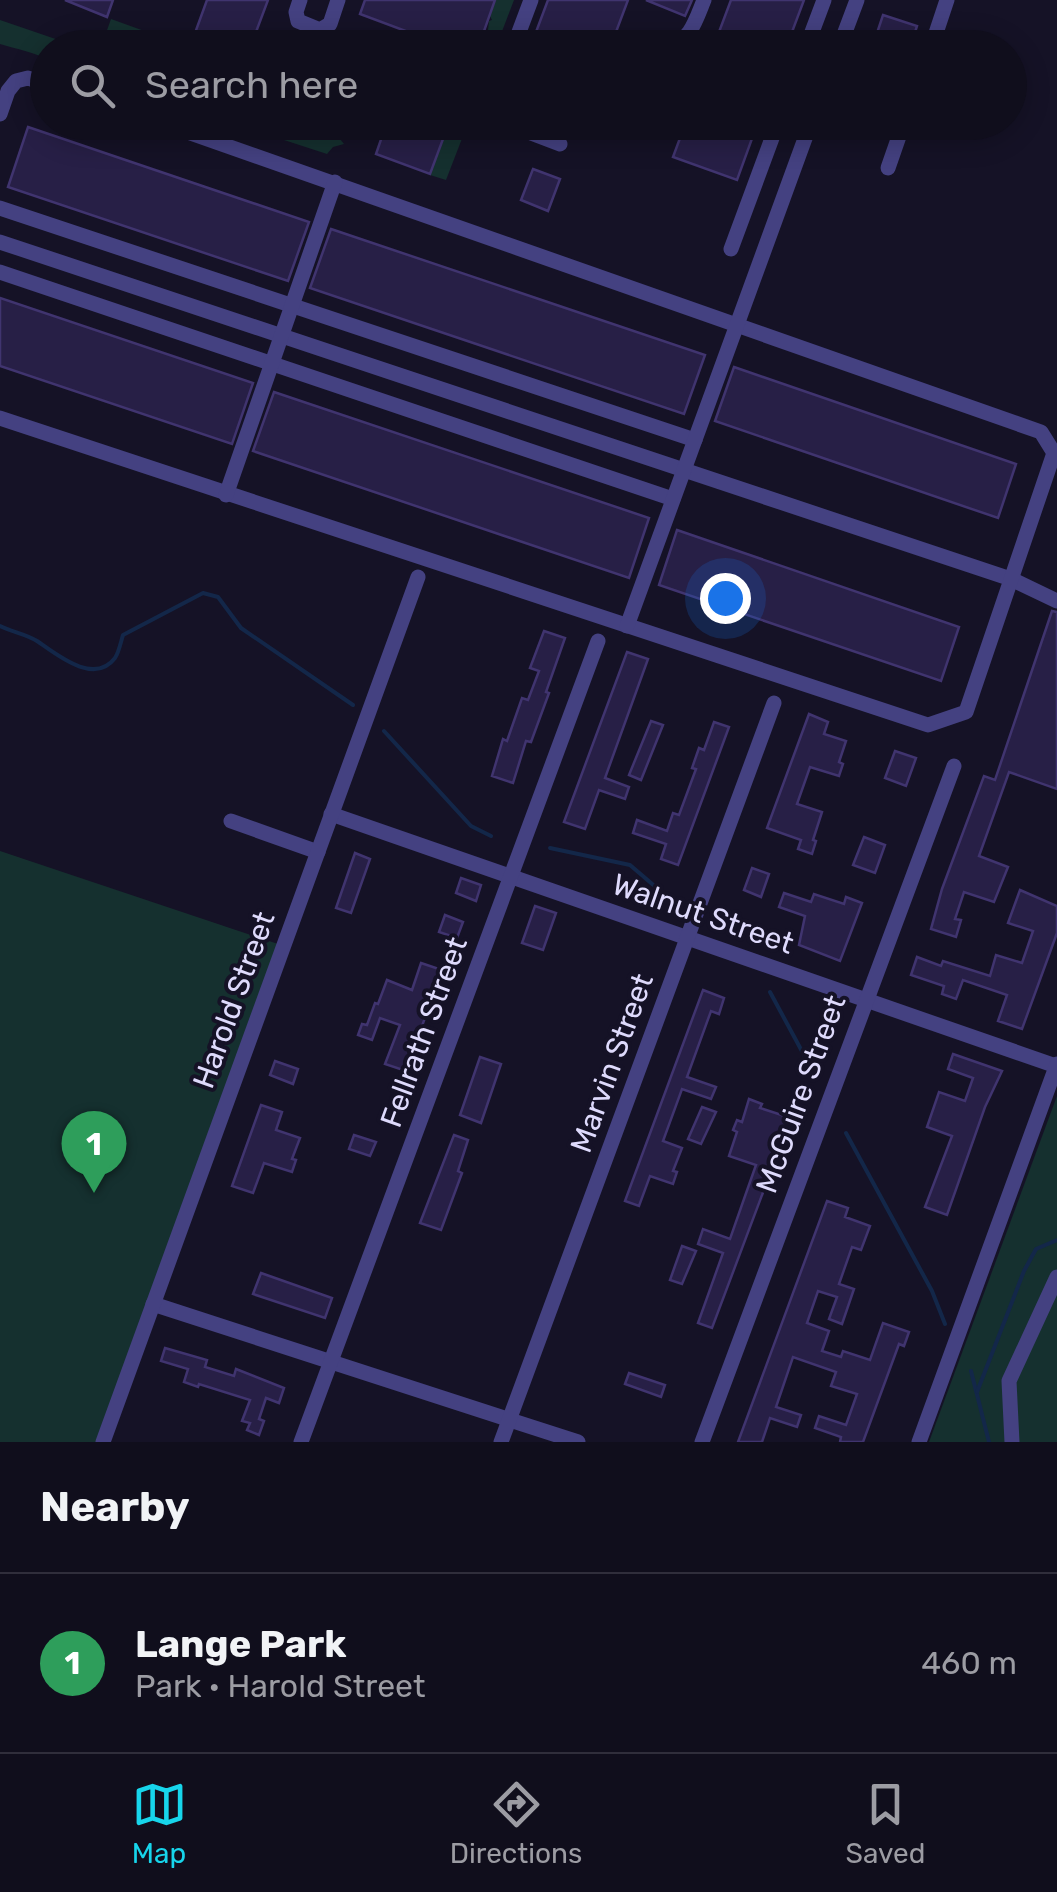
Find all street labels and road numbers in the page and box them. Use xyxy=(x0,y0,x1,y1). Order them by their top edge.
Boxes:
street label: Walnut Street xyxy=(608,866,799,962)
street label: Harold Street xyxy=(185,906,283,1093)
street label: Fellrath Street xyxy=(373,932,475,1132)
street label: Marvin Street xyxy=(563,968,661,1157)
street label: McGuire Street xyxy=(748,990,854,1198)

